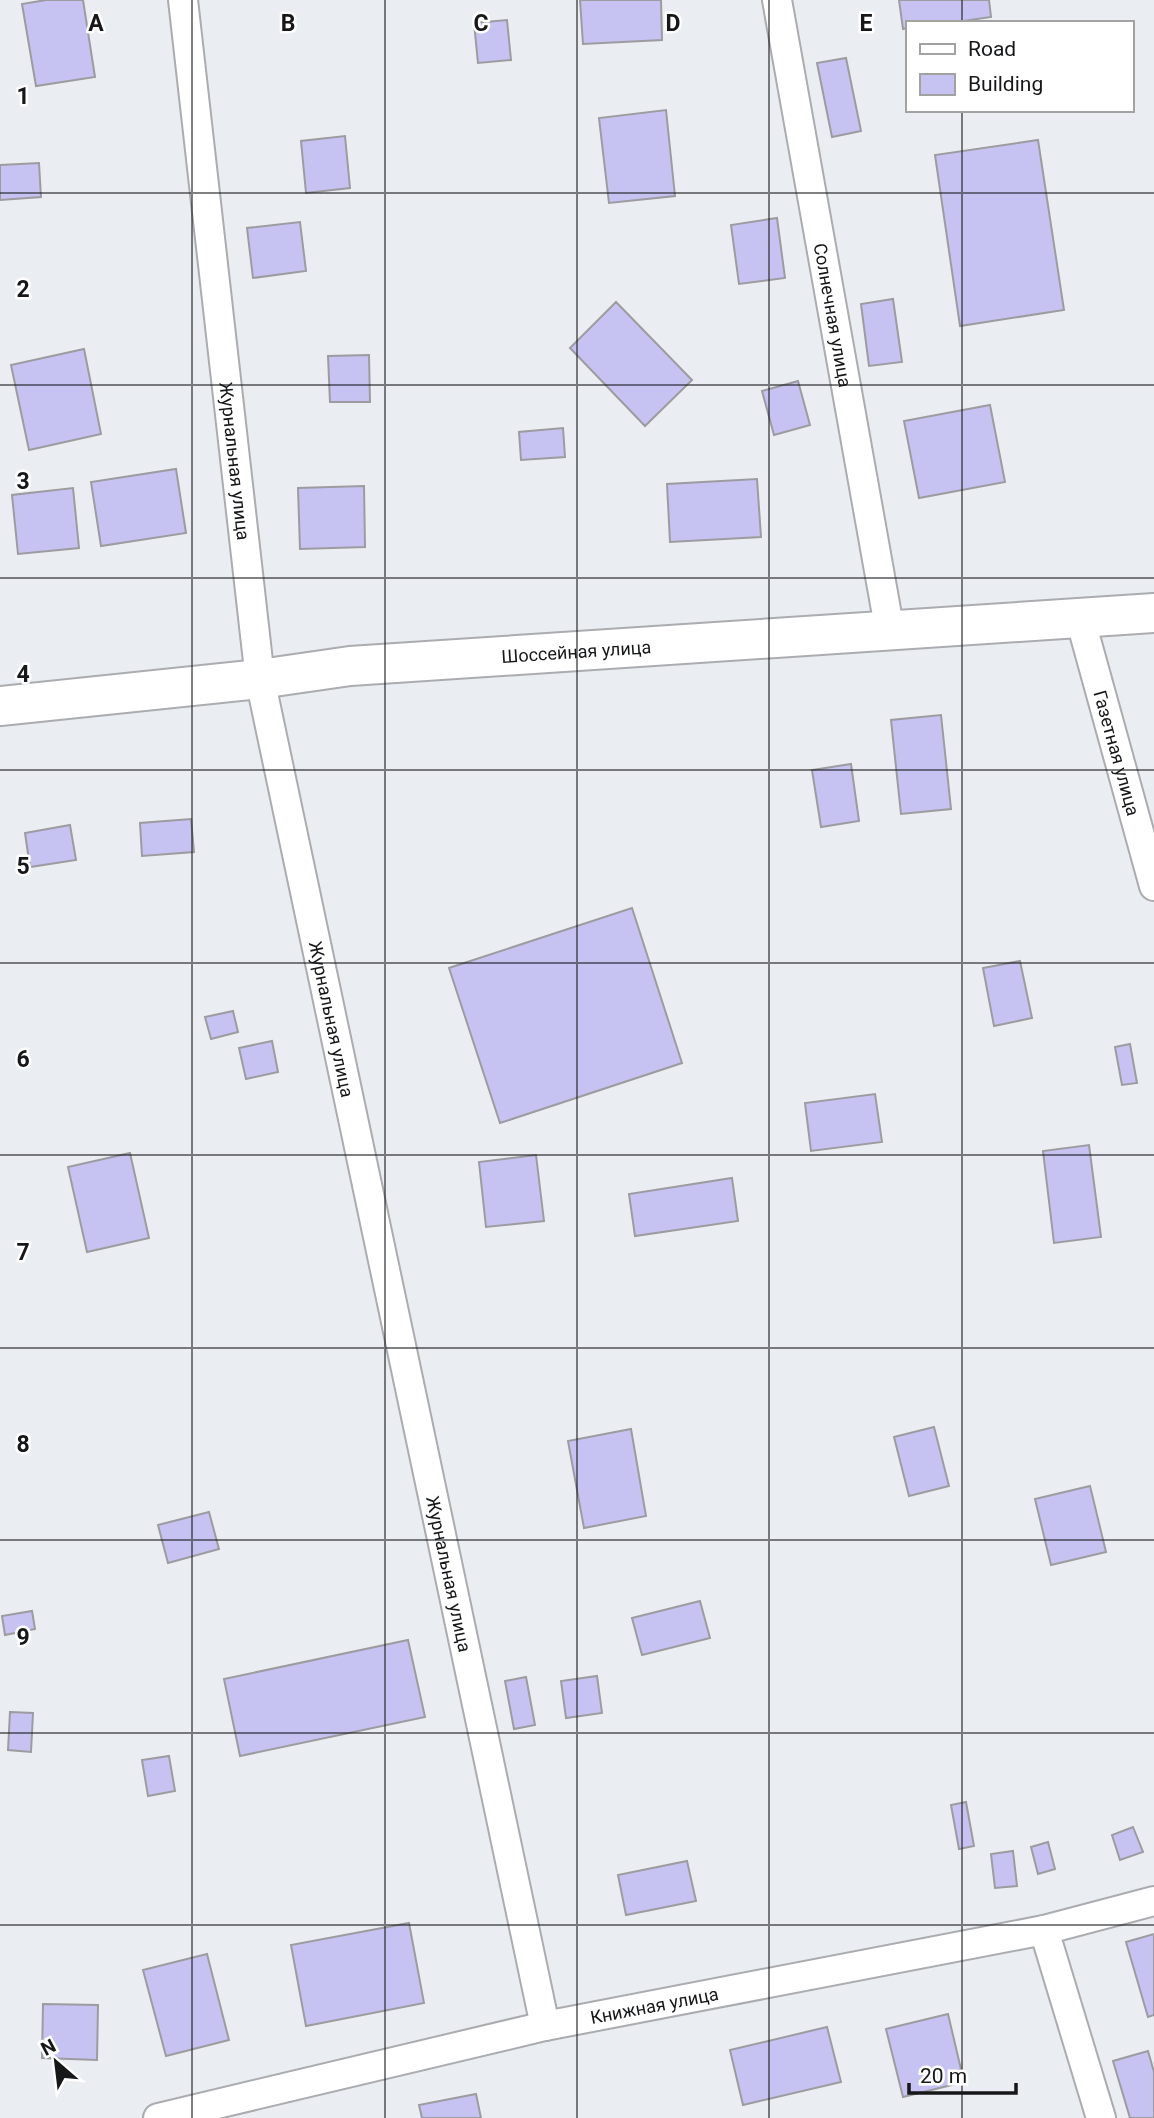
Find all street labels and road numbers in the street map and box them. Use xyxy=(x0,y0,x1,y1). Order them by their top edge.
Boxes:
street label: Солнечная улица xyxy=(810,241,857,389)
street label: Журнальная улица xyxy=(216,381,255,541)
street label: Шоссейная улица xyxy=(501,636,652,666)
street label: Газетная улица xyxy=(1090,688,1145,818)
street label: Журнальная улица xyxy=(305,939,359,1099)
street label: Журнальная улица xyxy=(423,1494,476,1654)
street label: Книжная улица xyxy=(588,1982,720,2028)

